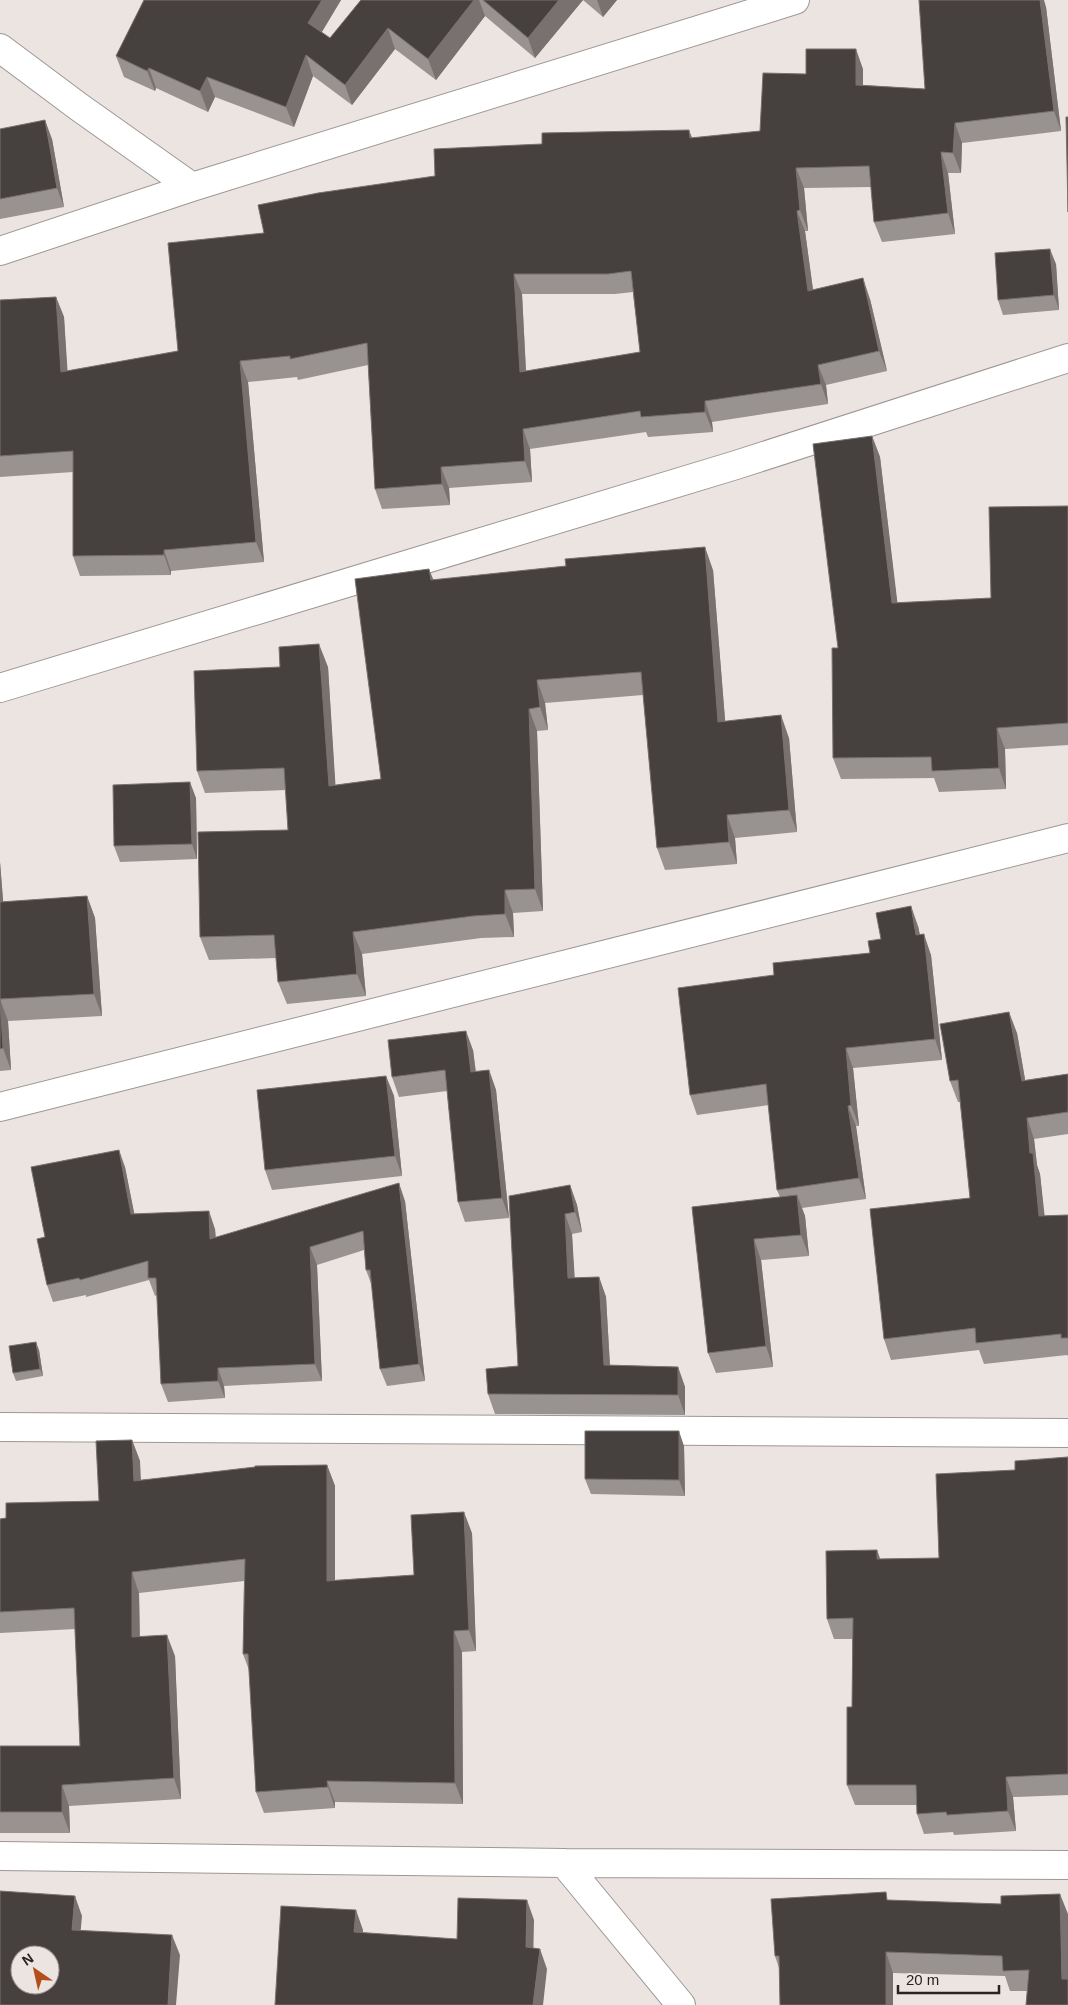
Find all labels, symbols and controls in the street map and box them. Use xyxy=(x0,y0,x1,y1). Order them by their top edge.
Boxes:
north arrow xyxy=(10,1945,60,1995)
text: N xyxy=(19,1950,36,1969)
scale bar xyxy=(898,1962,999,1994)
text: 20 m xyxy=(906,1971,939,1988)

